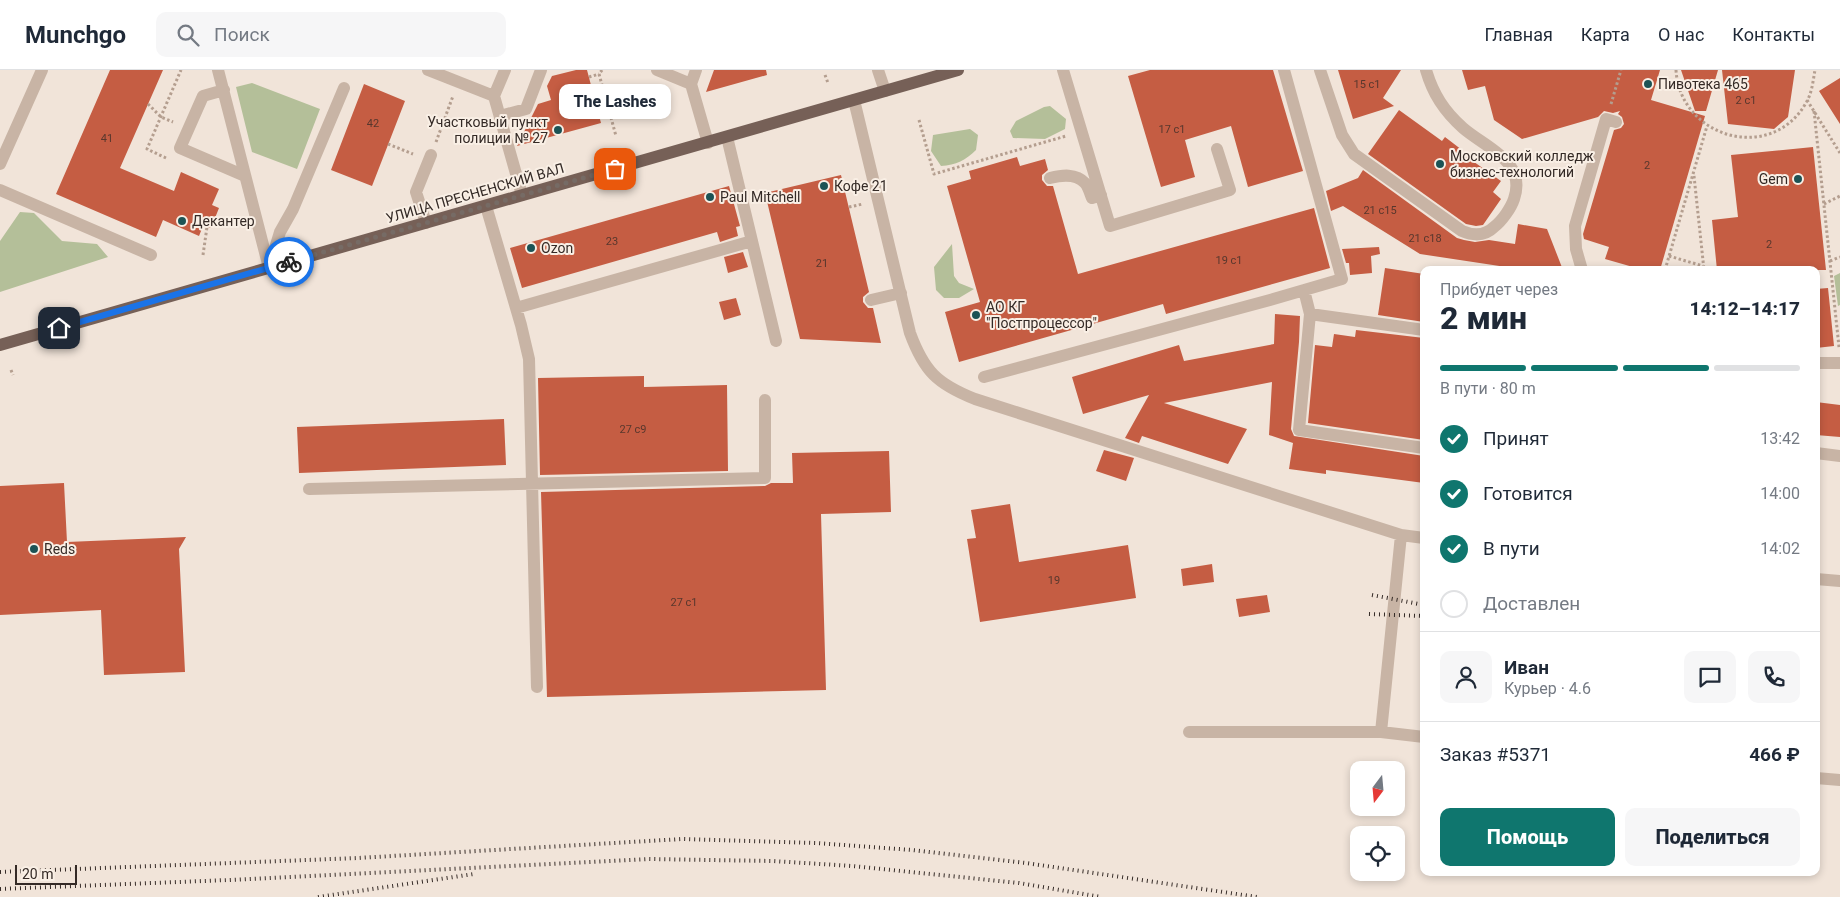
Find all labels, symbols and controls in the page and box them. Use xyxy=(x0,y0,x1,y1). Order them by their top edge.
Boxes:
search box xyxy=(156,12,506,57)
text: Munchgo xyxy=(25,21,126,49)
icon: search xyxy=(174,21,202,49)
text: Поиск xyxy=(214,23,270,46)
text: Главная xyxy=(1484,24,1553,45)
text: Карта xyxy=(1581,24,1630,45)
text: О нас xyxy=(1658,24,1704,45)
text: Контакты xyxy=(1732,24,1815,45)
place label: Пивотека 465 xyxy=(1658,76,1748,92)
house number: 15 с1 xyxy=(1353,78,1381,91)
marker: Пивотека 465 xyxy=(1642,78,1654,90)
callout: The Lashes xyxy=(559,84,671,119)
text: The Lashes xyxy=(574,92,656,111)
house number: 2 c1 xyxy=(1736,94,1756,107)
place label: Участковый пункт полиции № 27 xyxy=(427,114,548,146)
house number: 42 xyxy=(367,117,379,130)
house number: 17 с1 xyxy=(1158,123,1186,136)
marker: Участковый пункт полиции № 27 xyxy=(552,124,564,136)
house number: 41 xyxy=(101,132,113,145)
pin xyxy=(594,148,636,190)
place label: Московский колледж бизнес-технологий xyxy=(1450,148,1594,180)
icon: bag xyxy=(601,155,629,183)
marker: Московский колледж бизнес-технологий xyxy=(1434,158,1446,170)
house number: 2 xyxy=(1644,159,1650,172)
street label: УЛИЦА ПРЕСНЕНСКИЙ ВАЛ xyxy=(384,160,566,226)
place label: Gem xyxy=(1759,171,1788,187)
marker: Gem xyxy=(1792,173,1804,185)
place label: Кофе 21 xyxy=(834,178,888,194)
marker: Кофе 21 xyxy=(818,180,830,192)
place label: Paul Mitchell xyxy=(720,189,800,205)
marker: Paul Mitchell xyxy=(704,191,716,203)
house number: 21 с15 xyxy=(1363,204,1397,217)
place label: Декантер xyxy=(192,213,255,229)
marker: Декантер xyxy=(176,215,188,227)
house number: 21 с18 xyxy=(1408,232,1442,245)
house number: 23 xyxy=(606,235,618,248)
courier xyxy=(264,237,314,287)
house number: 2 xyxy=(1766,238,1772,251)
place label: Ozon xyxy=(541,240,573,256)
marker: Ozon xyxy=(525,242,537,254)
icon: bike xyxy=(275,248,303,276)
house number: 19 с1 xyxy=(1215,254,1243,267)
house number: 21 xyxy=(816,257,828,270)
text: Прибудет через xyxy=(1440,280,1558,299)
text: 14:12–14:17 xyxy=(1689,297,1800,320)
place label: АО КГ "Постпроцессор" xyxy=(986,299,1097,331)
text: 2 мин xyxy=(1440,299,1527,337)
pin xyxy=(38,307,80,349)
marker: АО КГ "Постпроцессор" xyxy=(970,309,982,321)
icon: home xyxy=(45,314,73,342)
text: В пути · 80 m xyxy=(1440,379,1536,398)
house number: 27 с9 xyxy=(619,423,647,436)
icon: check xyxy=(1440,425,1468,453)
text: Принят xyxy=(1483,427,1549,450)
text: 13:42 xyxy=(1760,429,1800,448)
icon: check xyxy=(1440,480,1468,508)
text: Готовится xyxy=(1483,482,1573,505)
text: 14:00 xyxy=(1760,484,1800,503)
icon: check xyxy=(1440,535,1468,563)
text: В пути xyxy=(1483,537,1540,560)
text: 14:02 xyxy=(1760,539,1800,558)
place label: Reds xyxy=(44,541,75,557)
marker: Reds xyxy=(28,543,40,555)
house number: 19 xyxy=(1048,574,1060,587)
text: Доставлен xyxy=(1483,592,1580,615)
house number: 27 с1 xyxy=(670,596,698,609)
button: person xyxy=(1440,651,1492,703)
button: chat xyxy=(1684,651,1736,703)
button: phone xyxy=(1748,651,1800,703)
text: Иван xyxy=(1504,656,1549,679)
text: Курьер · 4.6 xyxy=(1504,679,1591,698)
text: Заказ #5371 xyxy=(1440,743,1551,766)
text: 466 ₽ xyxy=(1749,743,1800,766)
north arrow xyxy=(1350,761,1405,816)
map controls xyxy=(1350,761,1405,881)
button: Помощь xyxy=(1440,808,1615,866)
button: Поделиться xyxy=(1625,808,1800,866)
button: locate xyxy=(1350,826,1405,881)
scale bar xyxy=(15,862,78,885)
text: 20 m xyxy=(22,866,54,882)

